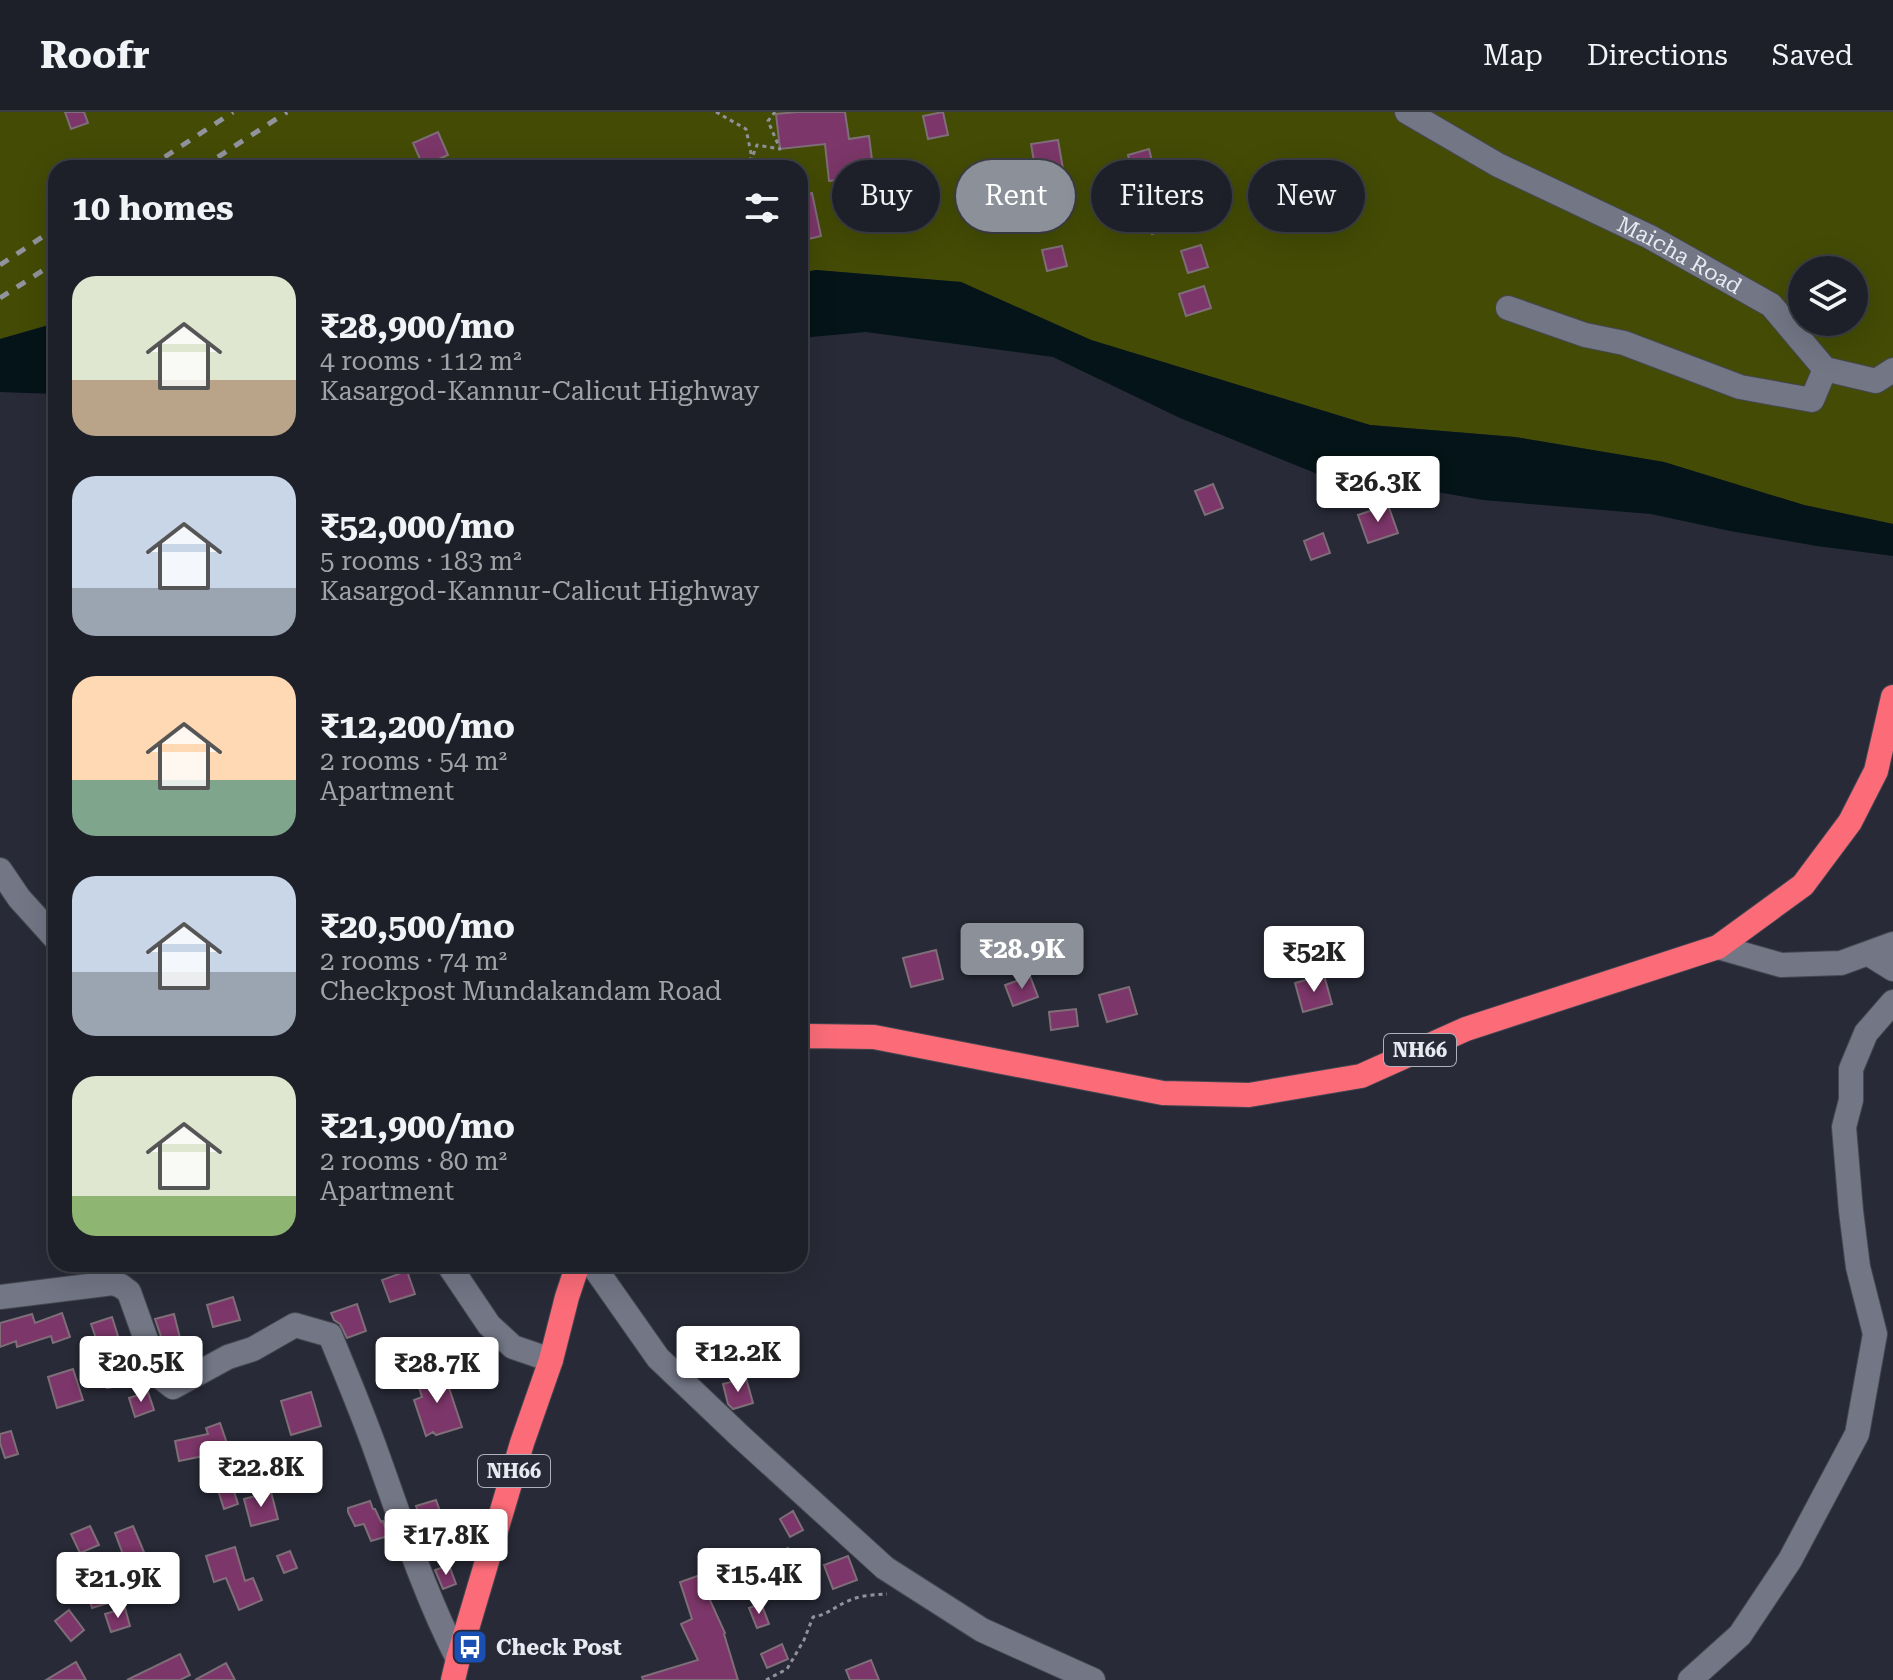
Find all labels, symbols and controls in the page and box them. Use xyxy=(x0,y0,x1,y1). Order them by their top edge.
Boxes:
text: Roofr xyxy=(40,33,150,77)
text: Map xyxy=(1483,39,1543,72)
text: Directions xyxy=(1587,39,1728,72)
text: Saved xyxy=(1772,39,1853,72)
chip: Buy xyxy=(832,160,940,232)
chip: Rent xyxy=(956,160,1075,232)
chip: Filters xyxy=(1091,160,1232,232)
chip: New xyxy=(1248,160,1365,232)
icon: filters xyxy=(740,186,784,230)
text: 10 homes xyxy=(72,188,234,228)
street label: Maicha Road xyxy=(1614,211,1746,299)
map controls xyxy=(1788,256,1868,336)
button: layers xyxy=(1788,256,1868,336)
text: ₹28,900/mo xyxy=(320,306,515,346)
icon: home xyxy=(136,308,232,404)
text: 4 rooms · 112 m² xyxy=(320,346,522,376)
text: Kasargod-Kannur-Calicut Highway xyxy=(320,376,759,406)
pin: ₹26.3K xyxy=(1313,456,1443,524)
text: ₹26.3K xyxy=(1335,467,1421,497)
text: ₹52,000/mo xyxy=(320,506,515,546)
icon: home xyxy=(136,508,232,604)
text: 5 rooms · 183 m² xyxy=(320,546,522,576)
text: Kasargod-Kannur-Calicut Highway xyxy=(320,576,759,606)
text: ₹12,200/mo xyxy=(320,706,515,746)
icon: home xyxy=(136,708,232,804)
text: 2 rooms · 54 m² xyxy=(320,746,507,776)
text: Apartment xyxy=(320,776,454,806)
text: ₹20,500/mo xyxy=(320,906,515,946)
icon: home xyxy=(136,908,232,1004)
pin: ₹28.9K xyxy=(957,923,1087,991)
pin: ₹52K xyxy=(1267,926,1361,994)
text: ₹28.9K xyxy=(979,934,1065,964)
text: ₹52K xyxy=(1282,937,1346,967)
text: 2 rooms · 74 m² xyxy=(320,946,507,976)
text: Checkpost Mundakandam Road xyxy=(320,976,722,1006)
road number: NH66 xyxy=(1384,1034,1456,1066)
text: ₹21,900/mo xyxy=(320,1106,515,1146)
icon: home xyxy=(136,1108,232,1204)
text: 2 rooms · 80 m² xyxy=(320,1146,507,1176)
text: Apartment xyxy=(320,1176,454,1206)
pin: ₹12.2K xyxy=(673,1326,803,1394)
pin: ₹20.5K xyxy=(76,1336,206,1404)
pin: ₹28.7K xyxy=(372,1337,502,1405)
text: ₹12.2K xyxy=(695,1337,781,1367)
text: ₹20.5K xyxy=(98,1347,184,1377)
text: ₹28.7K xyxy=(394,1348,480,1378)
pin: ₹22.8K xyxy=(196,1441,326,1509)
text: ₹22.8K xyxy=(218,1452,304,1482)
road number: NH66 xyxy=(478,1455,550,1487)
pin: ₹17.8K xyxy=(381,1509,511,1577)
text: ₹17.8K xyxy=(403,1520,489,1550)
pin: ₹15.4K xyxy=(694,1548,824,1616)
pin: ₹21.9K xyxy=(53,1552,183,1620)
text: ₹15.4K xyxy=(716,1559,802,1589)
text: ₹21.9K xyxy=(75,1563,161,1593)
bus stop icon: Check Post xyxy=(451,1628,489,1666)
place label: Check Post xyxy=(496,1635,622,1660)

